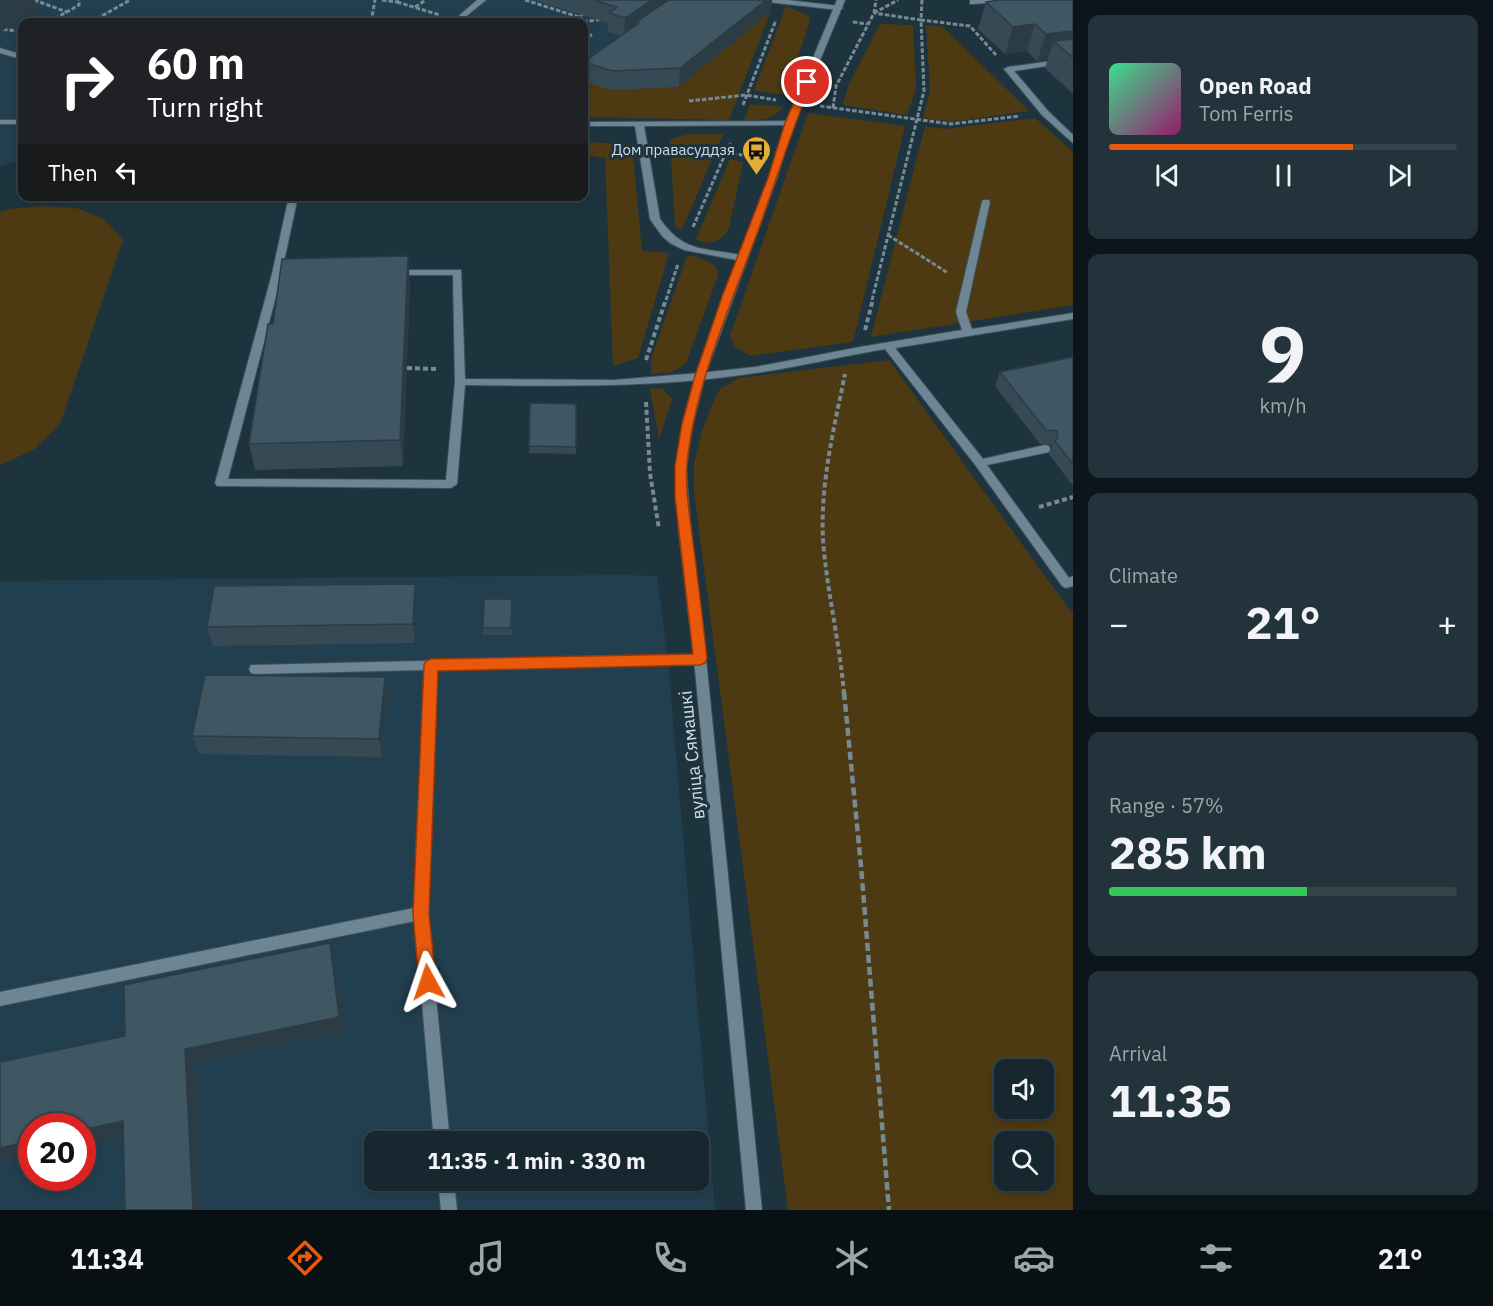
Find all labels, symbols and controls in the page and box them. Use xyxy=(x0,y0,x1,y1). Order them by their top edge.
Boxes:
text: 60 m xyxy=(147,36,245,91)
icon: right xyxy=(48,42,126,120)
pin xyxy=(781,56,832,107)
icon: arrive xyxy=(790,65,823,98)
text: Open Road xyxy=(1199,71,1312,100)
text: Turn right xyxy=(147,89,264,124)
text: Tom Ferris xyxy=(1199,100,1294,127)
bus stop icon: Дом правасуддзя xyxy=(740,134,772,176)
place label: Дом правасуддзя xyxy=(612,140,735,159)
icon: left xyxy=(110,156,143,189)
text: Then xyxy=(48,158,98,187)
icon: previous xyxy=(1151,159,1184,192)
icon: pause xyxy=(1267,159,1300,192)
icon: next xyxy=(1383,159,1416,192)
text: 9 xyxy=(1260,302,1306,403)
text: km/h xyxy=(1259,392,1307,419)
text: Climate xyxy=(1109,562,1178,589)
text: 21° xyxy=(1245,593,1321,651)
text: − xyxy=(1109,602,1129,645)
text: + xyxy=(1437,602,1457,645)
street label: вуліца Сямашкі xyxy=(673,689,710,821)
text: Range · 57% xyxy=(1109,792,1224,819)
text: 285 km xyxy=(1109,823,1267,881)
position arrow xyxy=(396,950,460,1014)
text: Arrival xyxy=(1109,1040,1167,1067)
map controls xyxy=(994,1059,1054,1191)
button: sound xyxy=(994,1059,1054,1119)
text: 11:35 xyxy=(1109,1071,1232,1129)
speed limit sign: 20 xyxy=(18,1113,96,1191)
button: search xyxy=(994,1131,1054,1191)
text: 11:35 · 1 min · 330 m xyxy=(427,1146,646,1175)
icon: directions xyxy=(284,1237,326,1279)
icon: music xyxy=(466,1237,508,1279)
icon: phone xyxy=(649,1237,691,1279)
icon: climate xyxy=(831,1237,873,1279)
icon: car xyxy=(1013,1237,1055,1279)
icon: filters xyxy=(1195,1237,1237,1279)
text: 11:34 xyxy=(70,1241,144,1276)
text: 21° xyxy=(1378,1241,1423,1276)

